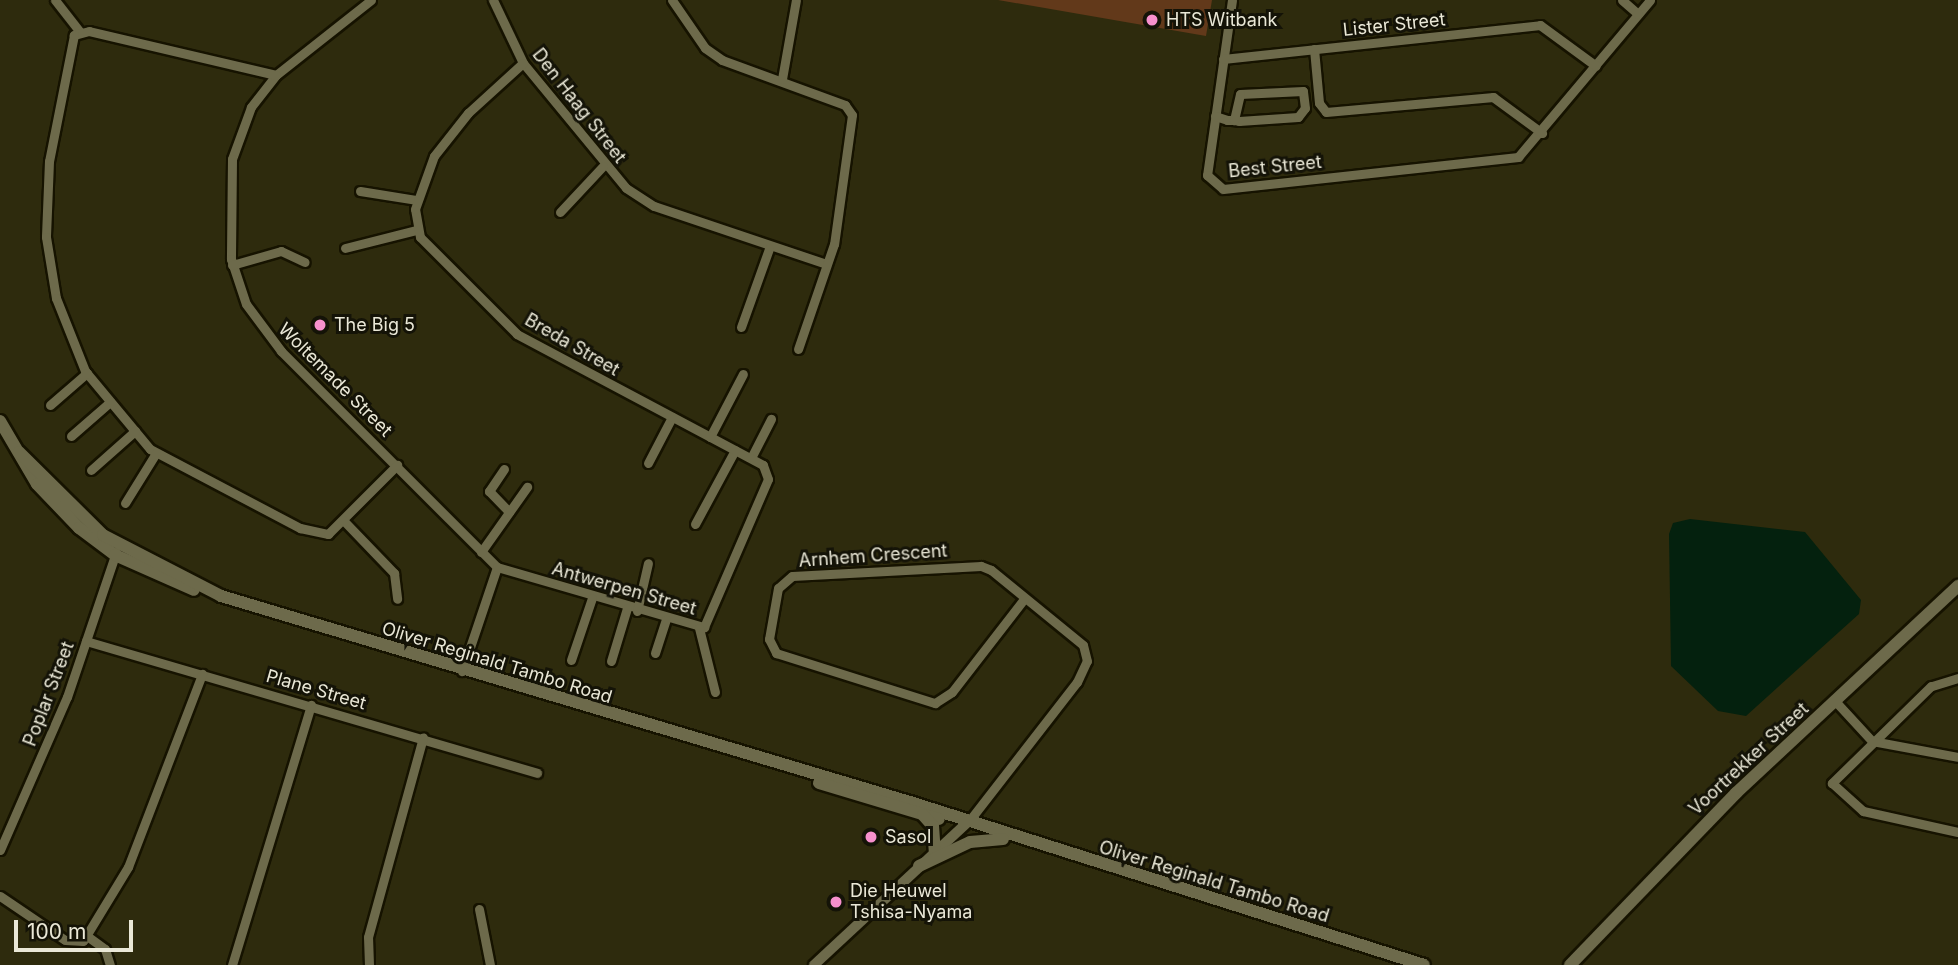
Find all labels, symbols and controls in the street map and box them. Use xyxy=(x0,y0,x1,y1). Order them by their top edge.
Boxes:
place label: HTS Witbank xyxy=(1166,9,1277,31)
street label: Lister Street xyxy=(1342,9,1446,41)
marker: HTS Witbank xyxy=(1144,12,1160,28)
street label: Den Haag Street xyxy=(527,44,631,168)
street label: Best Street xyxy=(1227,151,1323,183)
street label: Breda Street xyxy=(521,309,623,381)
place label: The Big 5 xyxy=(334,314,415,336)
marker: The Big 5 xyxy=(312,317,328,333)
street label: Woltemade Street xyxy=(274,319,396,441)
street label: Arnhem Crescent xyxy=(798,540,948,572)
street label: Antwerpen Street xyxy=(549,558,699,620)
street label: Oliver Reginald Tambo Road xyxy=(379,618,615,708)
street label: Poplar Street xyxy=(19,639,79,749)
street label: Plane Street xyxy=(264,665,368,715)
street label: Voortrekker Street xyxy=(1685,698,1813,820)
place label: Sasol xyxy=(885,826,931,848)
marker: Sasol xyxy=(863,829,879,845)
street label: Oliver Reginald Tambo Road xyxy=(1096,837,1332,927)
place label: Die Heuwel Tshisa-Nyama xyxy=(850,881,972,924)
marker: Die Heuwel Tshisa-Nyama xyxy=(828,894,844,910)
scale bar xyxy=(18,906,136,950)
text: 100 m xyxy=(27,919,86,944)

